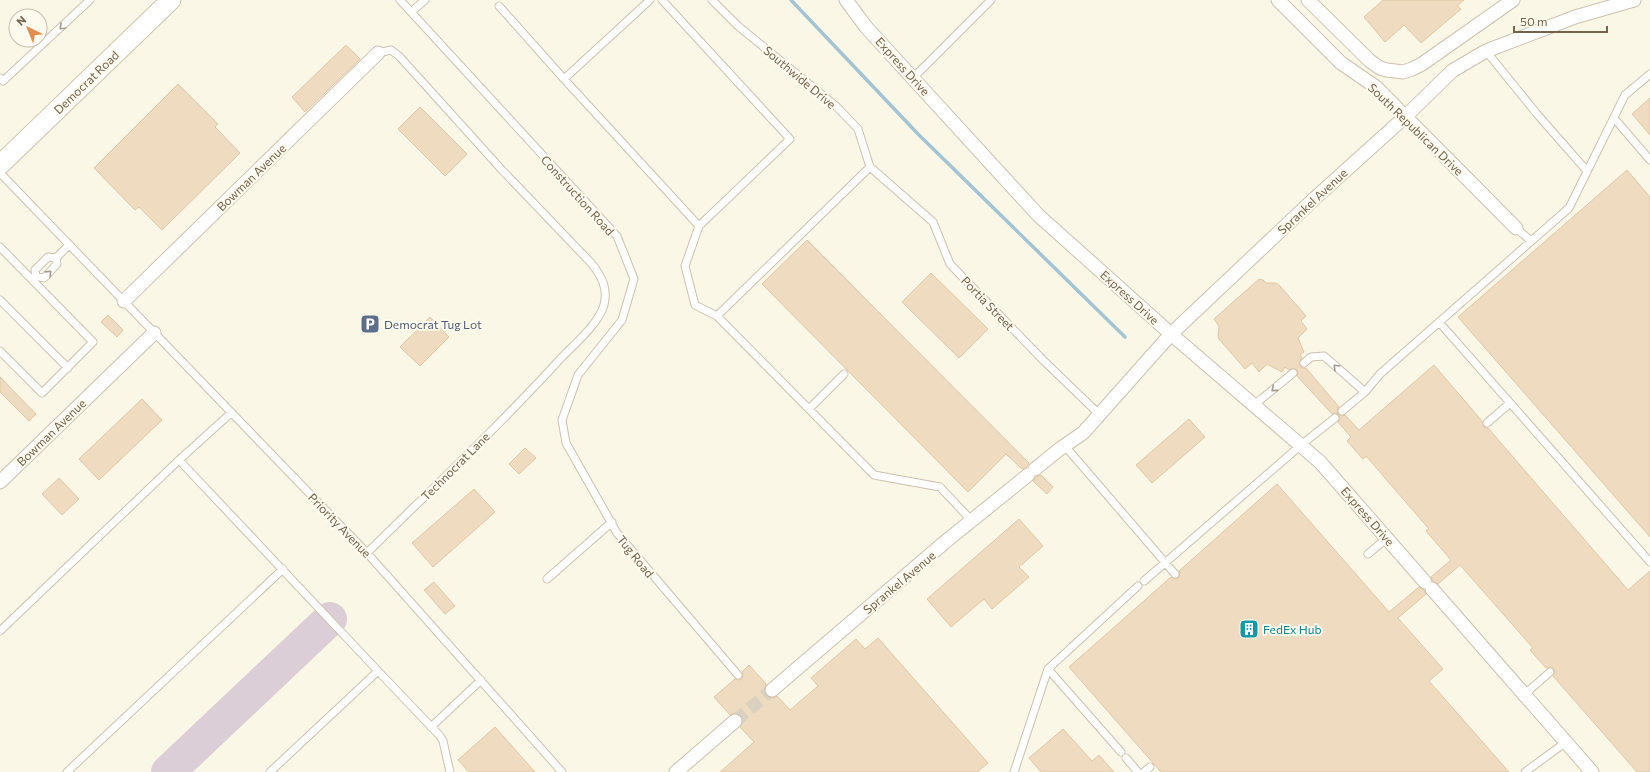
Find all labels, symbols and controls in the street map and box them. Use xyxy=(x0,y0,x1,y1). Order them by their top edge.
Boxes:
north arrow xyxy=(8,8,48,48)
scale bar xyxy=(1514,8,1607,34)
text: N xyxy=(13,13,28,28)
text: 50 m xyxy=(1520,14,1548,28)
one-way arrow xyxy=(59,22,67,29)
street label: Express Drive xyxy=(873,34,933,98)
street label: Southwide Drive xyxy=(761,43,839,111)
street label: Democrat Road xyxy=(51,47,121,117)
street label: South Republican Drive xyxy=(1366,80,1466,178)
street label: Bowman Avenue xyxy=(214,141,288,213)
street label: Construction Road xyxy=(539,152,618,238)
street label: Sprankel Avenue xyxy=(1274,165,1350,237)
street label: Express Drive xyxy=(1098,267,1162,327)
one-way arrow xyxy=(44,270,52,277)
street label: Portia Street xyxy=(959,273,1017,333)
parking icon: Democrat Tug Lot xyxy=(359,313,381,335)
place label: Democrat Tug Lot xyxy=(384,317,482,331)
one-way arrow xyxy=(1333,364,1341,372)
one-way arrow xyxy=(1271,385,1278,392)
street label: Bowman Avenue xyxy=(14,396,88,468)
street label: Technocrat Lane xyxy=(418,429,492,503)
street label: Express Drive xyxy=(1339,484,1397,548)
street label: Priority Avenue xyxy=(306,490,374,560)
street label: Tug Road xyxy=(615,532,657,580)
street label: Sprankel Avenue xyxy=(860,548,938,616)
building icon: FedEx Hub xyxy=(1238,618,1260,640)
place label: FedEx Hub xyxy=(1263,622,1321,636)

